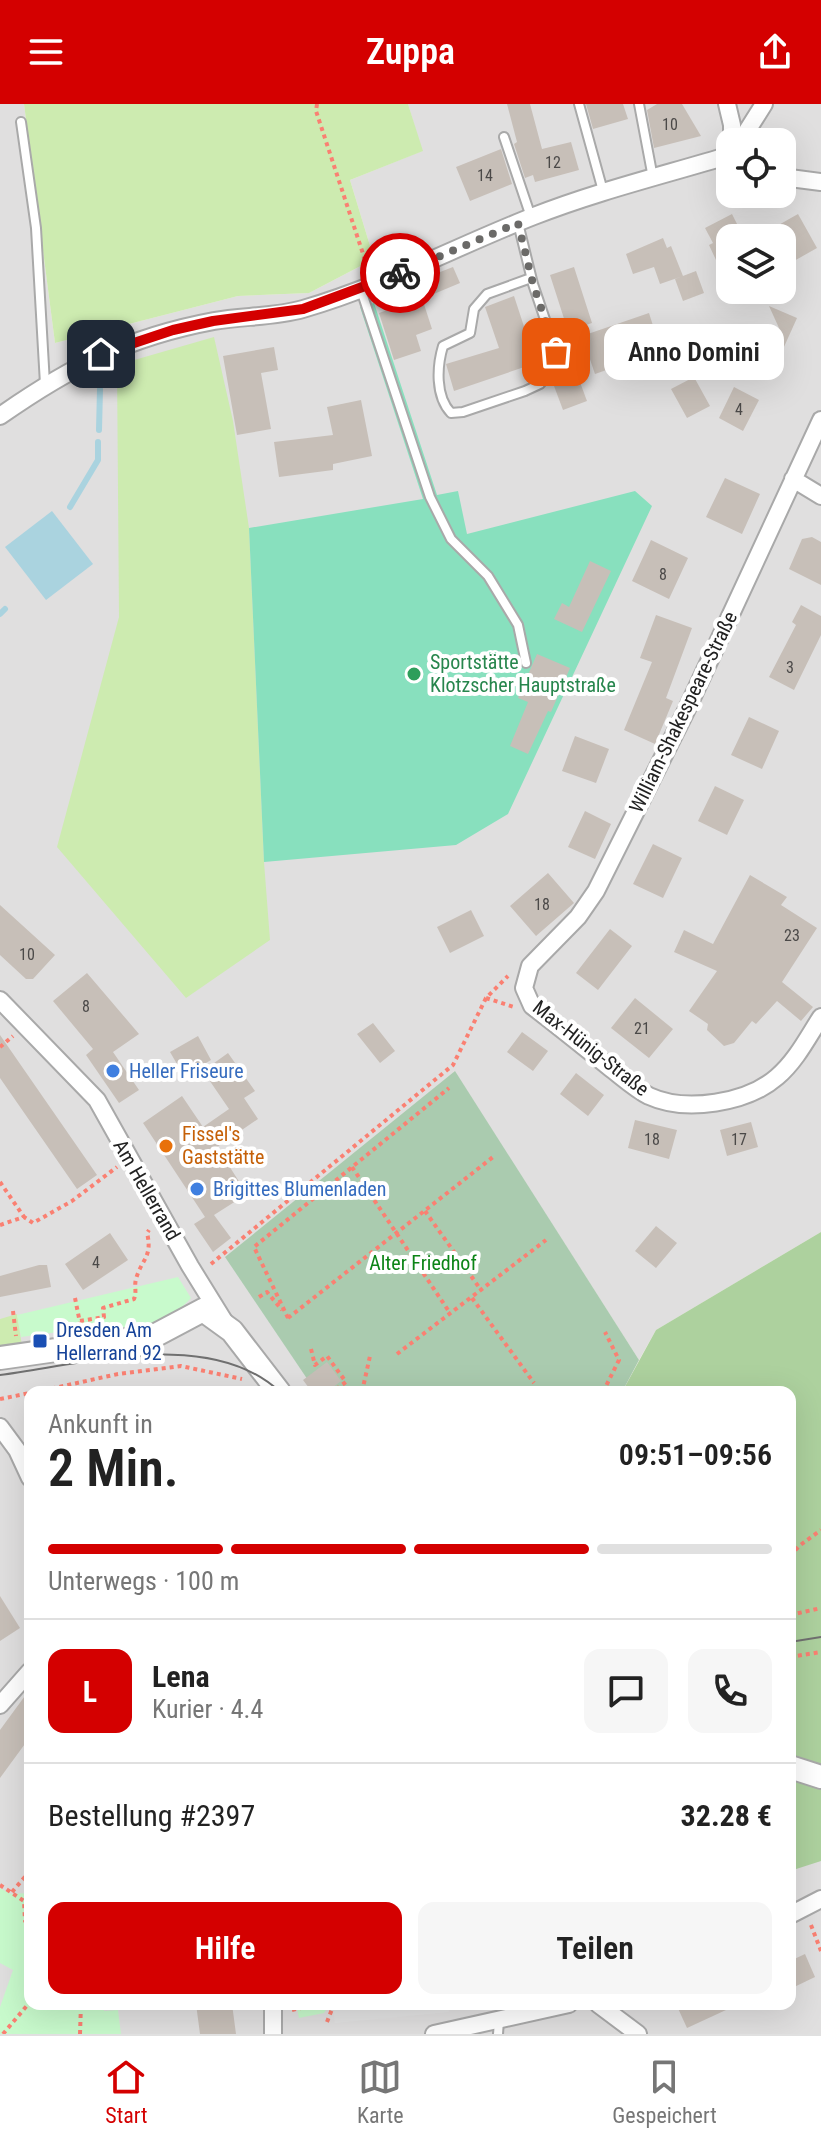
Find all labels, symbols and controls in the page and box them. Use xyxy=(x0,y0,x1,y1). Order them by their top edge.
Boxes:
icon: menu xyxy=(24,30,68,74)
icon: share xyxy=(753,30,797,74)
text: Zuppa xyxy=(366,31,455,73)
house number: 10 xyxy=(662,115,678,134)
map controls xyxy=(716,128,796,304)
button: locate xyxy=(716,128,796,208)
house number: 12 xyxy=(545,153,561,172)
house number: 14 xyxy=(477,166,493,185)
button: layers xyxy=(716,224,796,304)
courier xyxy=(360,233,440,313)
icon: bike xyxy=(378,251,422,295)
pin xyxy=(522,318,590,386)
pin xyxy=(67,320,135,388)
callout: Anno Domini xyxy=(604,324,784,380)
icon: bag xyxy=(534,330,578,374)
icon: home xyxy=(79,332,123,376)
text: Anno Domini xyxy=(628,337,760,367)
house number: 4 xyxy=(735,400,743,419)
house number: 8 xyxy=(659,565,667,584)
street label: William-Shakespeare-Straße xyxy=(624,608,742,816)
place label: Sportstätte Klotzscher Hauptstraße xyxy=(430,650,616,697)
house number: 3 xyxy=(786,658,794,677)
marker: Sportstätte Klotzscher Hauptstraße xyxy=(405,665,423,683)
house number: 18 xyxy=(534,895,550,914)
house number: 23 xyxy=(784,926,800,945)
house number: 10 xyxy=(19,945,35,964)
street label: Max-Hünig-Straße xyxy=(528,995,654,1101)
house number: 8 xyxy=(82,997,90,1016)
house number: 21 xyxy=(634,1019,650,1038)
place label: Heller Friseure xyxy=(129,1059,244,1083)
marker: Heller Friseure xyxy=(104,1062,122,1080)
place label: Fissel's Gaststätte xyxy=(182,1122,264,1169)
house number: 18 xyxy=(644,1130,660,1149)
house number: 17 xyxy=(731,1130,747,1149)
street label: Am Hellerrand xyxy=(108,1135,186,1245)
marker: Fissel's Gaststätte xyxy=(157,1137,175,1155)
place label: Brigittes Blumenladen xyxy=(213,1177,386,1201)
marker: Brigittes Blumenladen xyxy=(188,1180,206,1198)
park label: Alter Friedhof xyxy=(369,1251,477,1275)
house number: 4 xyxy=(92,1253,100,1272)
place label: Dresden Am Hellerrand 92 xyxy=(56,1318,162,1365)
marker: Dresden Am Hellerrand 92 xyxy=(31,1332,49,1350)
text: Ankunft in xyxy=(48,1409,153,1439)
text: 09:51–09:56 xyxy=(619,1437,772,1472)
text: 2 Min. xyxy=(48,1438,179,1499)
text: Unterwegs · 100 m xyxy=(48,1566,239,1596)
button: chat xyxy=(584,1649,668,1733)
button: phone xyxy=(688,1649,772,1733)
text: Lena xyxy=(152,1659,210,1694)
text: L xyxy=(83,1674,97,1709)
text: Kurier · 4.4 xyxy=(152,1694,263,1724)
text: Bestellung #2397 xyxy=(48,1798,255,1833)
text: 32.28 € xyxy=(681,1798,772,1833)
button: Hilfe xyxy=(48,1902,402,1994)
button: Teilen xyxy=(418,1902,772,1994)
tab: Start xyxy=(104,2055,148,2128)
tab: Karte xyxy=(357,2055,404,2128)
tab: Gespeichert xyxy=(612,2055,717,2128)

